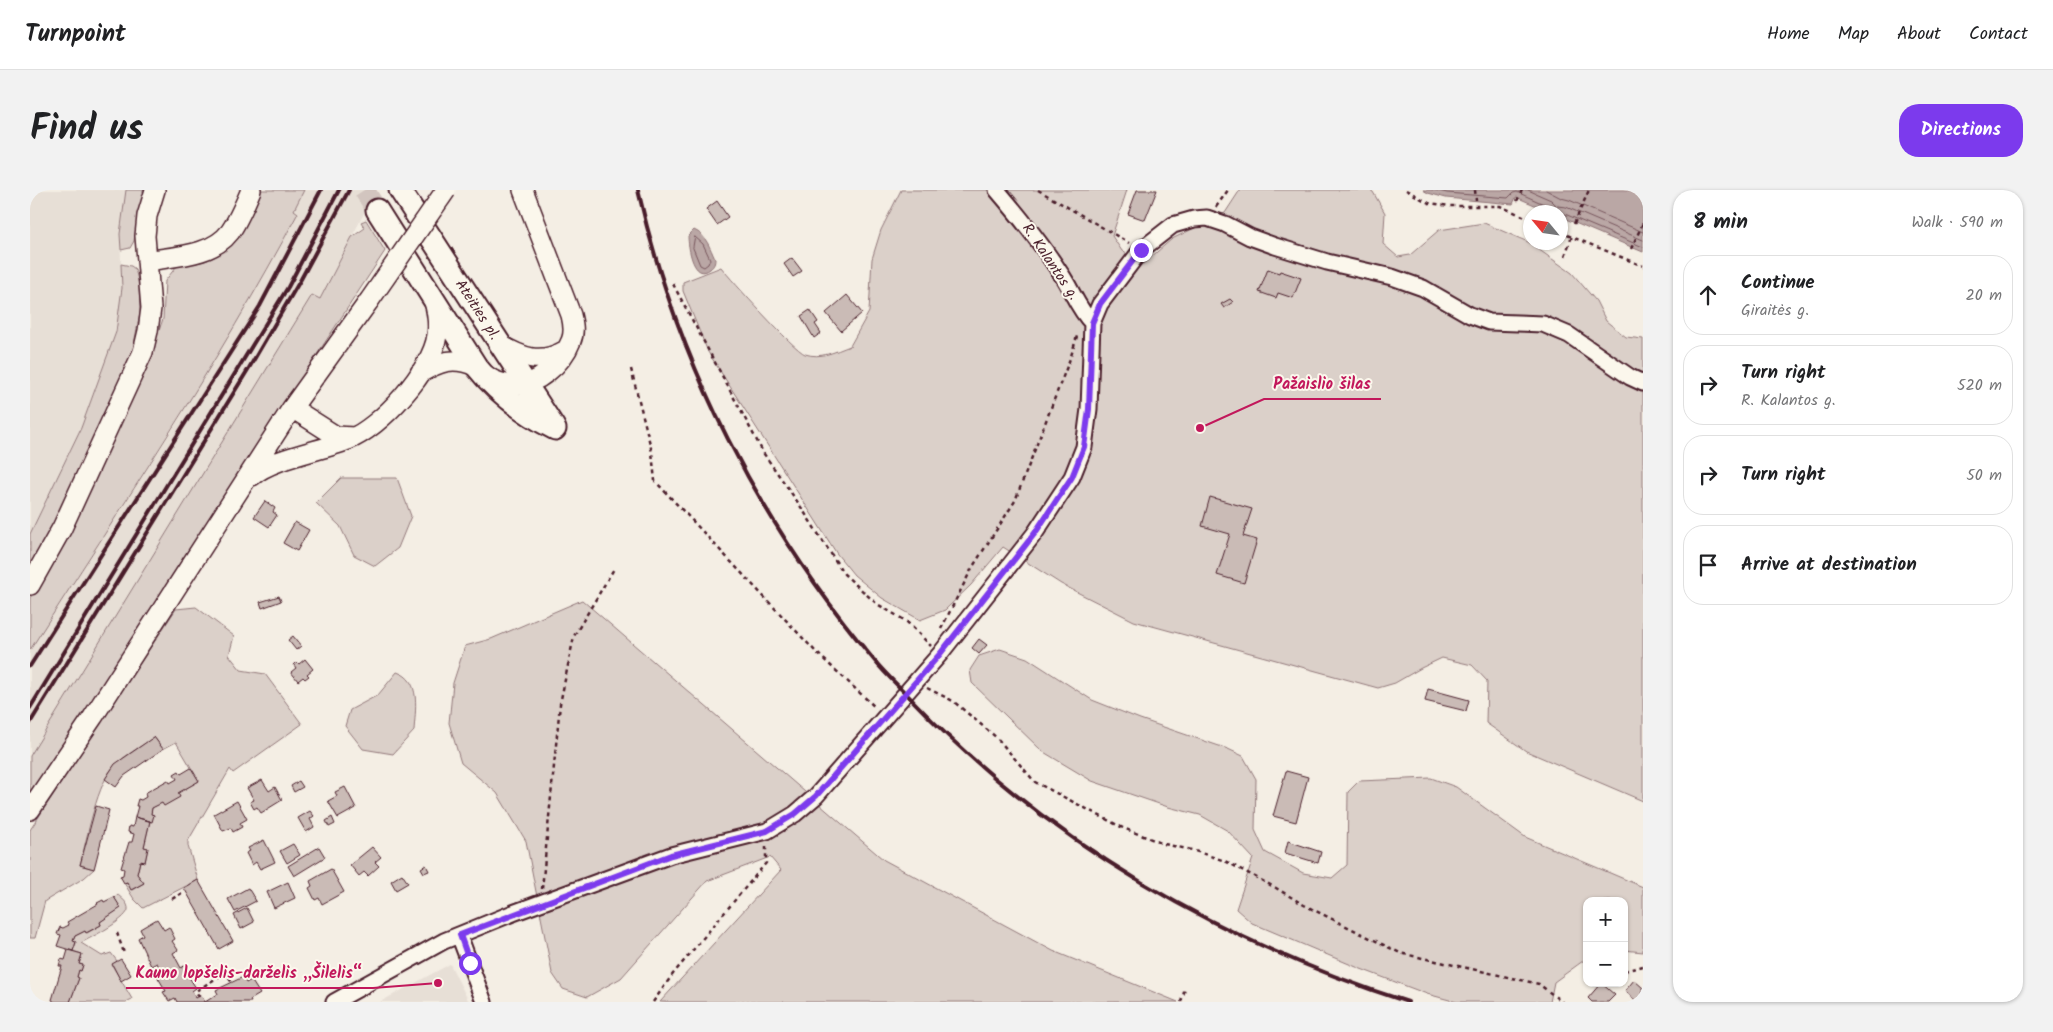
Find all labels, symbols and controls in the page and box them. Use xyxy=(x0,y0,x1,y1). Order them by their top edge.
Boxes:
text: Turnpoint xyxy=(25,15,126,54)
text: Home xyxy=(1767,20,1810,49)
text: Map xyxy=(1838,20,1869,49)
text: About xyxy=(1897,20,1941,49)
text: Contact xyxy=(1969,20,2028,49)
text: Find us xyxy=(30,102,143,158)
button: Directions xyxy=(1899,104,2023,157)
north arrow xyxy=(1523,205,1568,250)
text: 8 min xyxy=(1693,206,1748,239)
text: Walk · 590 m xyxy=(1911,210,2003,235)
street label: R. Kalantos g. xyxy=(1015,219,1085,305)
route end xyxy=(1130,239,1153,262)
text: Continue xyxy=(1741,268,1814,298)
street label: Ateities pl. xyxy=(448,275,506,345)
icon: ahead xyxy=(1694,281,1722,309)
text: 20 m xyxy=(1966,283,2002,308)
text: Giraitės g. xyxy=(1741,298,1809,323)
text: Turn right xyxy=(1741,358,1826,388)
callout: Pažaislio šilas xyxy=(1264,368,1381,399)
icon: right xyxy=(1694,371,1722,399)
text: Pažaislio šilas xyxy=(1273,372,1371,397)
text: 520 m xyxy=(1957,373,2002,398)
text: R. Kalantos g. xyxy=(1741,388,1836,413)
text: Turn right xyxy=(1741,460,1826,490)
icon: right xyxy=(1694,461,1722,489)
text: 50 m xyxy=(1966,463,2002,488)
text: Arrive at destination xyxy=(1741,550,1917,580)
icon: arrive xyxy=(1694,551,1722,579)
map controls xyxy=(1583,897,1628,987)
button: + xyxy=(1583,897,1628,942)
button: − xyxy=(1583,942,1628,987)
route start xyxy=(459,952,482,975)
callout: Kauno lopšelis-darželis „Šilelis“ xyxy=(126,957,373,988)
text: Kauno lopšelis-darželis „Šilelis“ xyxy=(135,961,363,986)

